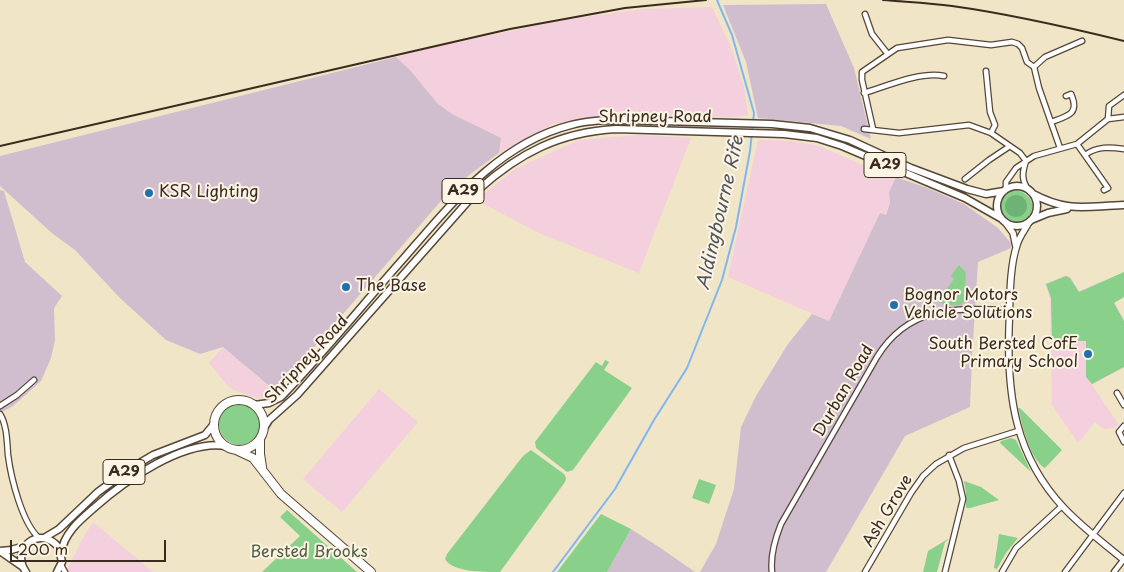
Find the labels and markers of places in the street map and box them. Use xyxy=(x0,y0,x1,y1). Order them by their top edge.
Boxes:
place label: KSR Lighting xyxy=(159,183,259,203)
marker: KSR Lighting xyxy=(143,187,155,199)
place label: The Base xyxy=(356,277,426,297)
marker: The Base xyxy=(340,281,352,293)
place label: Bognor Motors Vehicle Solutions xyxy=(904,286,1032,324)
marker: Bognor Motors Vehicle Solutions xyxy=(888,299,900,311)
place label: South Bersted CofE Primary School xyxy=(929,335,1078,373)
marker: South Bersted CofE Primary School xyxy=(1082,348,1094,360)

